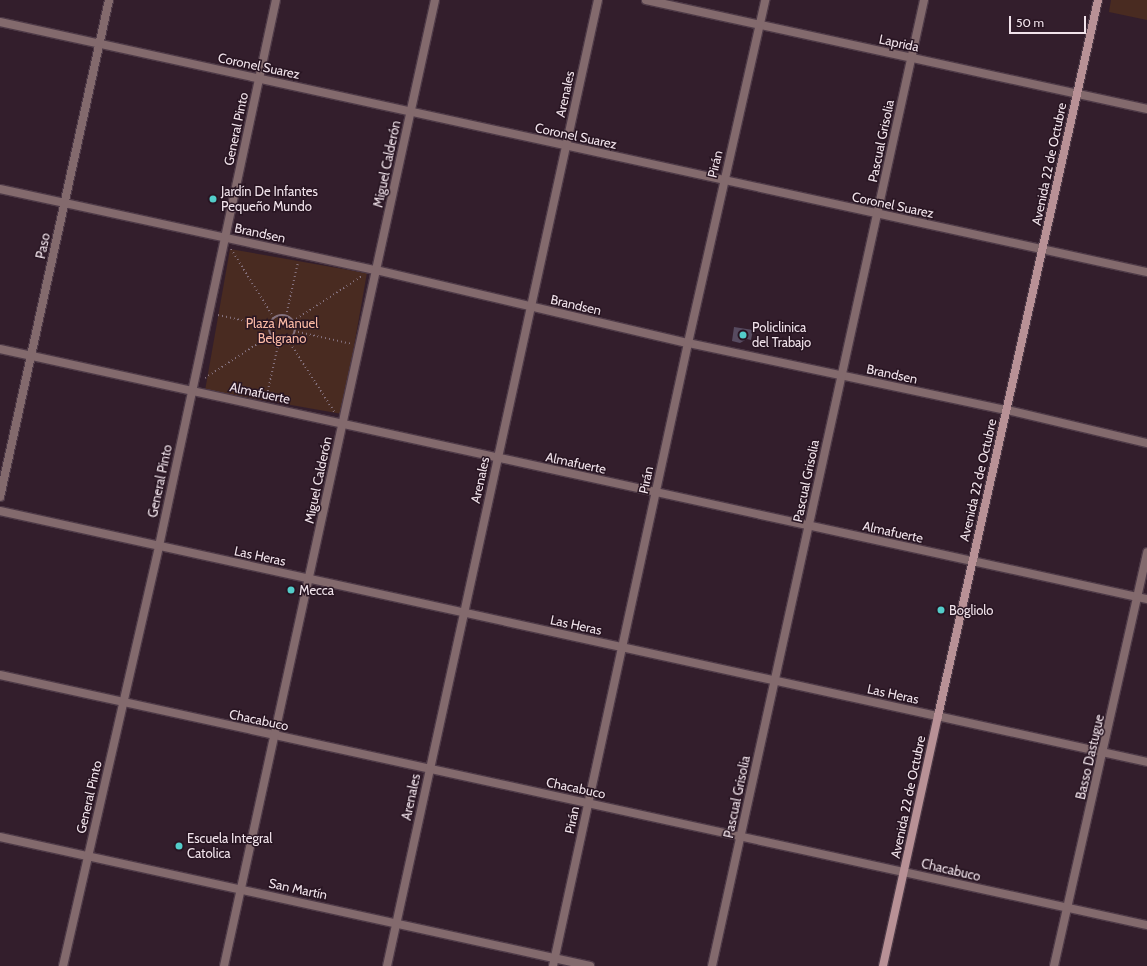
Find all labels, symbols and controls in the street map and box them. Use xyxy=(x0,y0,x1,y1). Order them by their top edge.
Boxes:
scale bar xyxy=(1011,8,1088,34)
text: 50 m xyxy=(1016,15,1044,30)
street label: Laprida xyxy=(878,31,920,55)
street label: Coronel Suarez xyxy=(217,50,301,82)
street label: Arenales xyxy=(552,69,578,119)
street label: General Pinto xyxy=(221,91,251,167)
street label: Pascual Grisolia xyxy=(865,98,897,184)
street label: Avenida 22 de Octubre xyxy=(1028,101,1070,227)
street label: Miguel Calderón xyxy=(370,119,404,209)
street label: Coronel Suarez xyxy=(534,120,618,152)
street label: Pirán xyxy=(704,149,726,179)
place label: Jardín De Infantes Pequeño Mundo xyxy=(221,184,318,215)
street label: Coronel Suarez xyxy=(851,189,935,221)
marker: Jardín De Infantes Pequeño Mundo xyxy=(208,194,218,204)
street label: Brandsen xyxy=(233,220,287,246)
street label: Paso xyxy=(33,232,53,260)
street label: Brandsen xyxy=(549,292,603,318)
park label: Plaza Manuel Belgrano xyxy=(246,316,318,347)
place label: Policlinica del Trabajo xyxy=(752,320,811,351)
marker: Policlinica del Trabajo xyxy=(737,329,749,341)
street label: Brandsen xyxy=(865,361,919,387)
street label: Almafuerte xyxy=(228,379,292,407)
street label: Avenida 22 de Octubre xyxy=(956,417,1000,543)
street label: Miguel Calderón xyxy=(301,435,335,525)
street label: Pascual Grisolia xyxy=(790,438,822,524)
street label: General Pinto xyxy=(145,443,175,519)
street label: Almafuerte xyxy=(544,449,608,477)
street label: Arenales xyxy=(467,455,493,505)
street label: Pirán xyxy=(635,465,657,495)
street label: Almafuerte xyxy=(861,518,925,546)
street label: Las Heras xyxy=(233,543,287,569)
place label: Mecca xyxy=(299,582,334,598)
marker: Mecca xyxy=(286,585,296,595)
place label: Bogliolo xyxy=(949,602,994,618)
marker: Bogliolo xyxy=(936,605,946,615)
street label: Las Heras xyxy=(549,612,603,638)
street label: Las Heras xyxy=(866,681,920,707)
street label: Chacabuco xyxy=(228,706,290,734)
street label: Basso Dastugue xyxy=(1073,713,1107,801)
street label: Avenida 22 de Octubre xyxy=(887,734,929,860)
street label: Pascual Grisolia xyxy=(721,754,753,840)
street label: General Pinto xyxy=(73,759,105,835)
street label: Arenales xyxy=(398,772,424,822)
street label: Chacabuco xyxy=(545,774,607,802)
street label: Pirán xyxy=(561,805,583,835)
place label: Escuela Integral Catolica xyxy=(187,831,272,862)
marker: Escuela Integral Catolica xyxy=(174,841,184,851)
street label: Chacabuco xyxy=(920,856,982,884)
street label: San Martín xyxy=(267,875,329,903)

